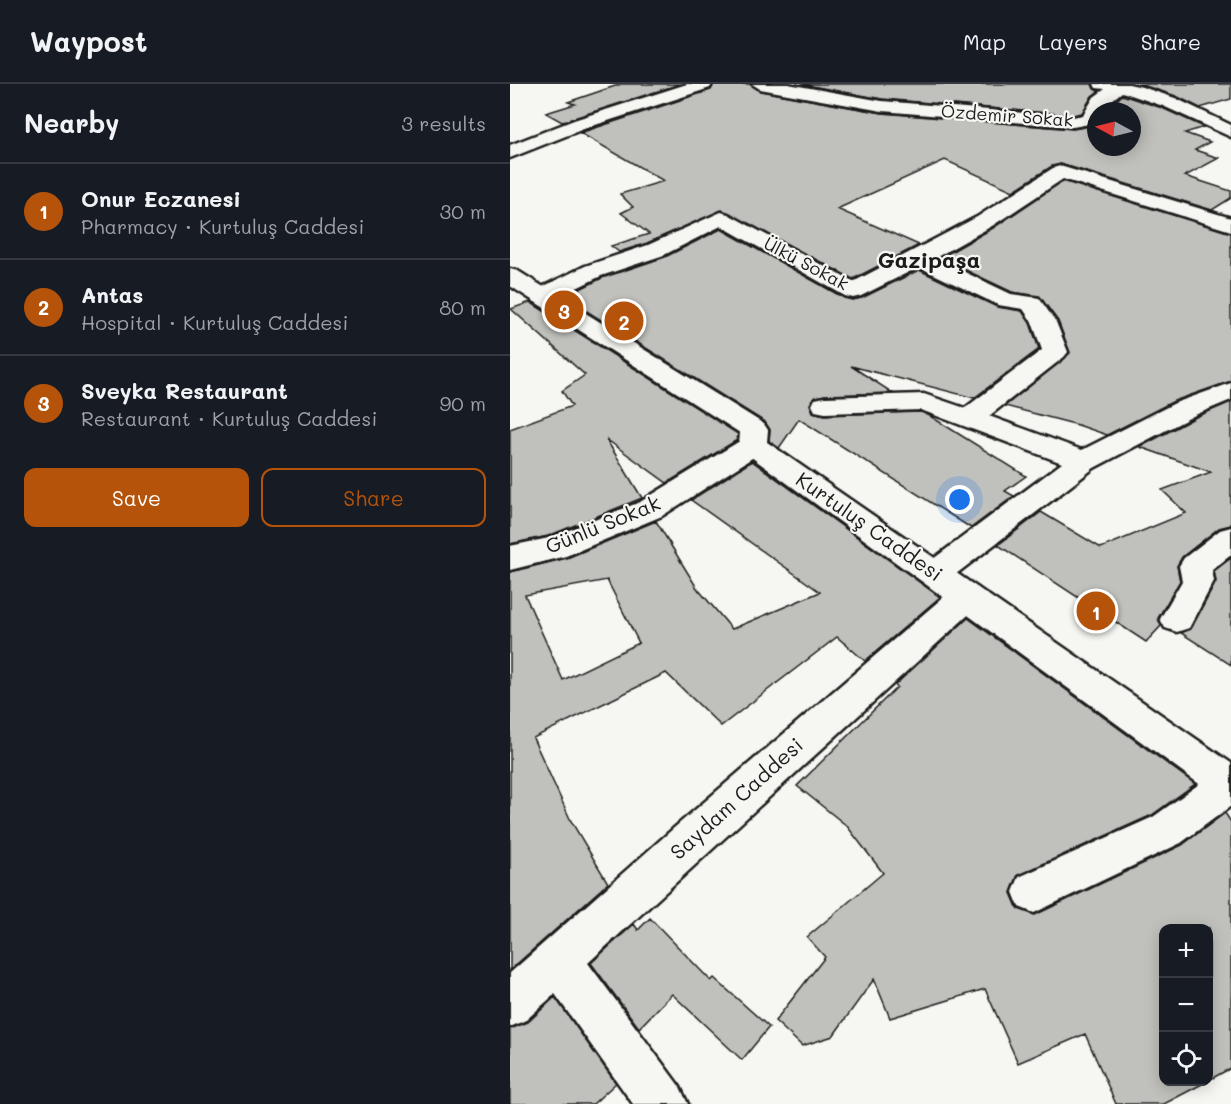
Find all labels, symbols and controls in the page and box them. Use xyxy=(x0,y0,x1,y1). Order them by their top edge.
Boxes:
text: Waypost xyxy=(30,23,147,59)
text: Map xyxy=(963,28,1006,55)
text: Layers xyxy=(1039,28,1108,55)
text: Share xyxy=(1141,28,1201,55)
street label: Özdemir Sokak xyxy=(940,98,1074,132)
north arrow xyxy=(1087,102,1141,156)
text: Nearby xyxy=(24,106,119,140)
text: 3 results xyxy=(401,110,486,136)
text: Onur Eczanesi xyxy=(81,184,241,213)
text: 1 xyxy=(39,198,48,224)
text: 30 m xyxy=(440,198,486,224)
text: Pharmacy · Kurtuluş Caddesi xyxy=(81,213,364,239)
street label: Ülkü Sokak xyxy=(760,231,853,296)
district label: Gazipaşa xyxy=(878,245,980,274)
text: Antas xyxy=(81,280,143,309)
pin: 3 xyxy=(544,288,584,332)
text: 2 xyxy=(38,294,49,320)
text: 80 m xyxy=(439,294,486,320)
pin: 2 xyxy=(604,298,644,344)
text: Hospital · Kurtuluş Caddesi xyxy=(81,309,348,335)
text: Sveyka Restaurant xyxy=(81,376,288,405)
text: 3 xyxy=(38,390,50,416)
text: 90 m xyxy=(440,390,486,416)
text: Restaurant · Kurtuluş Caddesi xyxy=(81,405,377,431)
street label: Kurtuluş Caddesi xyxy=(791,465,949,587)
button: Save xyxy=(24,468,249,527)
button: Share xyxy=(261,468,486,527)
your location xyxy=(945,485,974,514)
street label: Günlü Sokak xyxy=(541,488,664,559)
pin: 1 xyxy=(1076,588,1116,634)
street label: Saydam Caddesi xyxy=(664,731,808,865)
map controls xyxy=(1159,924,1213,1086)
button: + xyxy=(1159,924,1213,978)
button: − xyxy=(1159,978,1213,1032)
button: locate xyxy=(1159,1032,1213,1086)

